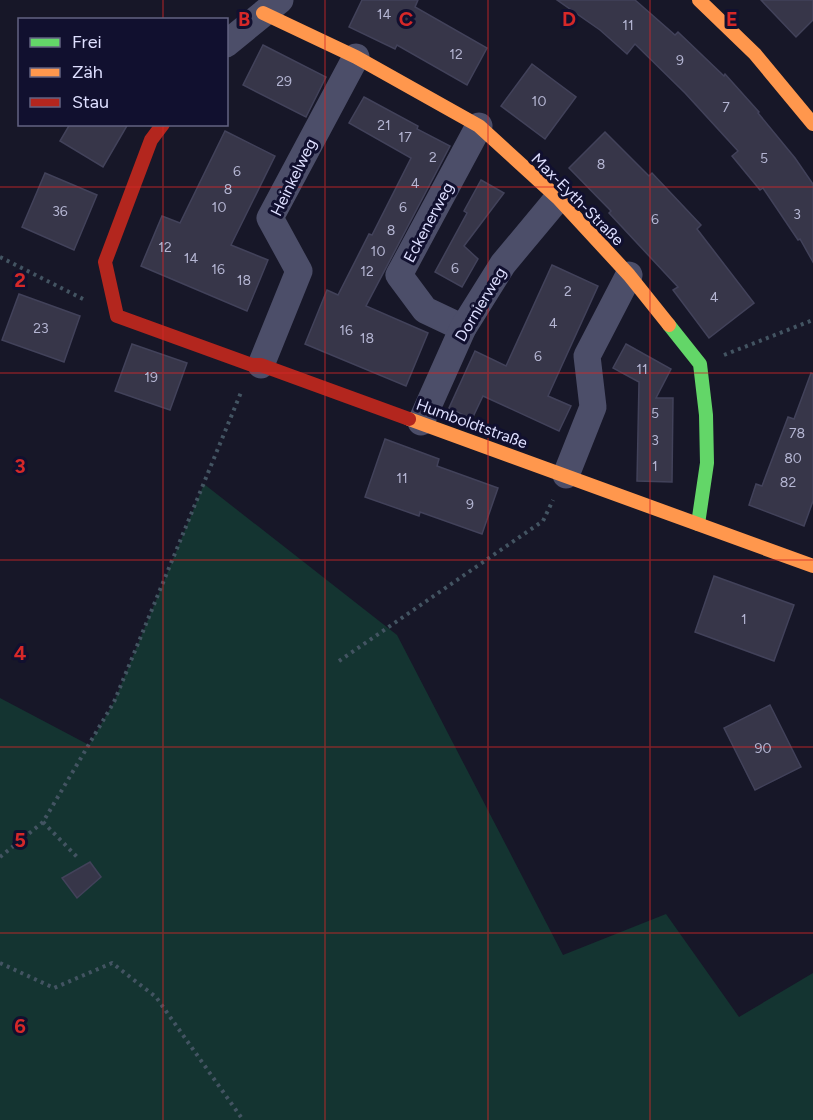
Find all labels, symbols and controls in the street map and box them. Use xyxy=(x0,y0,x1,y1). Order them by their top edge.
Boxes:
house number: 14 xyxy=(377,6,392,23)
text: B xyxy=(238,7,250,31)
text: C xyxy=(399,7,413,31)
text: D xyxy=(562,7,576,31)
text: E xyxy=(726,7,738,31)
house number: 11 xyxy=(622,17,634,34)
legend xyxy=(18,18,228,126)
text: Frei xyxy=(72,31,102,53)
house number: 12 xyxy=(449,46,463,63)
house number: 9 xyxy=(676,52,684,69)
text: Zäh xyxy=(72,61,103,83)
house number: 29 xyxy=(276,73,292,90)
text: Stau xyxy=(72,91,109,113)
house number: 10 xyxy=(532,93,546,110)
house number: 7 xyxy=(722,99,730,116)
house number: 21 xyxy=(377,117,391,134)
house number: 17 xyxy=(398,129,412,146)
street label: Heinkelweg xyxy=(267,135,320,219)
house number: 2 xyxy=(429,149,437,166)
street label: Max-Eyth-Straße xyxy=(528,149,628,250)
house number: 5 xyxy=(760,150,768,167)
house number: 8 xyxy=(597,156,605,173)
house number: 6 xyxy=(233,163,241,180)
house number: 4 xyxy=(411,175,420,192)
street label: Eckenerweg xyxy=(399,179,457,266)
house number: 8 xyxy=(224,181,232,198)
house number: 10 xyxy=(212,199,226,216)
house number: 6 xyxy=(399,199,407,216)
house number: 36 xyxy=(52,203,68,220)
house number: 3 xyxy=(793,206,801,223)
house number: 6 xyxy=(651,211,659,228)
house number: 8 xyxy=(387,222,395,239)
house number: 12 xyxy=(158,239,172,256)
house number: 10 xyxy=(371,243,385,260)
house number: 14 xyxy=(184,250,199,267)
house number: 6 xyxy=(451,260,459,277)
house number: 16 xyxy=(211,261,225,278)
house number: 12 xyxy=(360,263,374,280)
street label: Dornierweg xyxy=(451,264,510,345)
text: 2 xyxy=(14,268,26,292)
house number: 18 xyxy=(237,272,251,289)
house number: 2 xyxy=(564,283,572,300)
house number: 4 xyxy=(710,289,719,306)
house number: 4 xyxy=(549,315,558,332)
house number: 23 xyxy=(33,320,49,337)
house number: 16 xyxy=(339,322,353,339)
house number: 18 xyxy=(360,330,374,347)
house number: 6 xyxy=(534,348,542,365)
house number: 11 xyxy=(636,361,648,378)
house number: 19 xyxy=(144,369,158,386)
street label: Humboldtstraße xyxy=(414,395,530,452)
house number: 5 xyxy=(651,405,659,422)
house number: 78 xyxy=(789,425,805,442)
house number: 3 xyxy=(651,432,659,449)
house number: 80 xyxy=(784,450,802,467)
text: 3 xyxy=(14,454,26,478)
house number: 1 xyxy=(652,458,658,475)
house number: 11 xyxy=(396,470,408,487)
house number: 82 xyxy=(780,474,796,491)
house number: 9 xyxy=(466,496,474,513)
house number: 1 xyxy=(741,611,747,628)
text: 4 xyxy=(14,641,27,665)
house number: 90 xyxy=(755,740,771,757)
text: 5 xyxy=(14,828,26,852)
text: 6 xyxy=(14,1014,26,1038)

